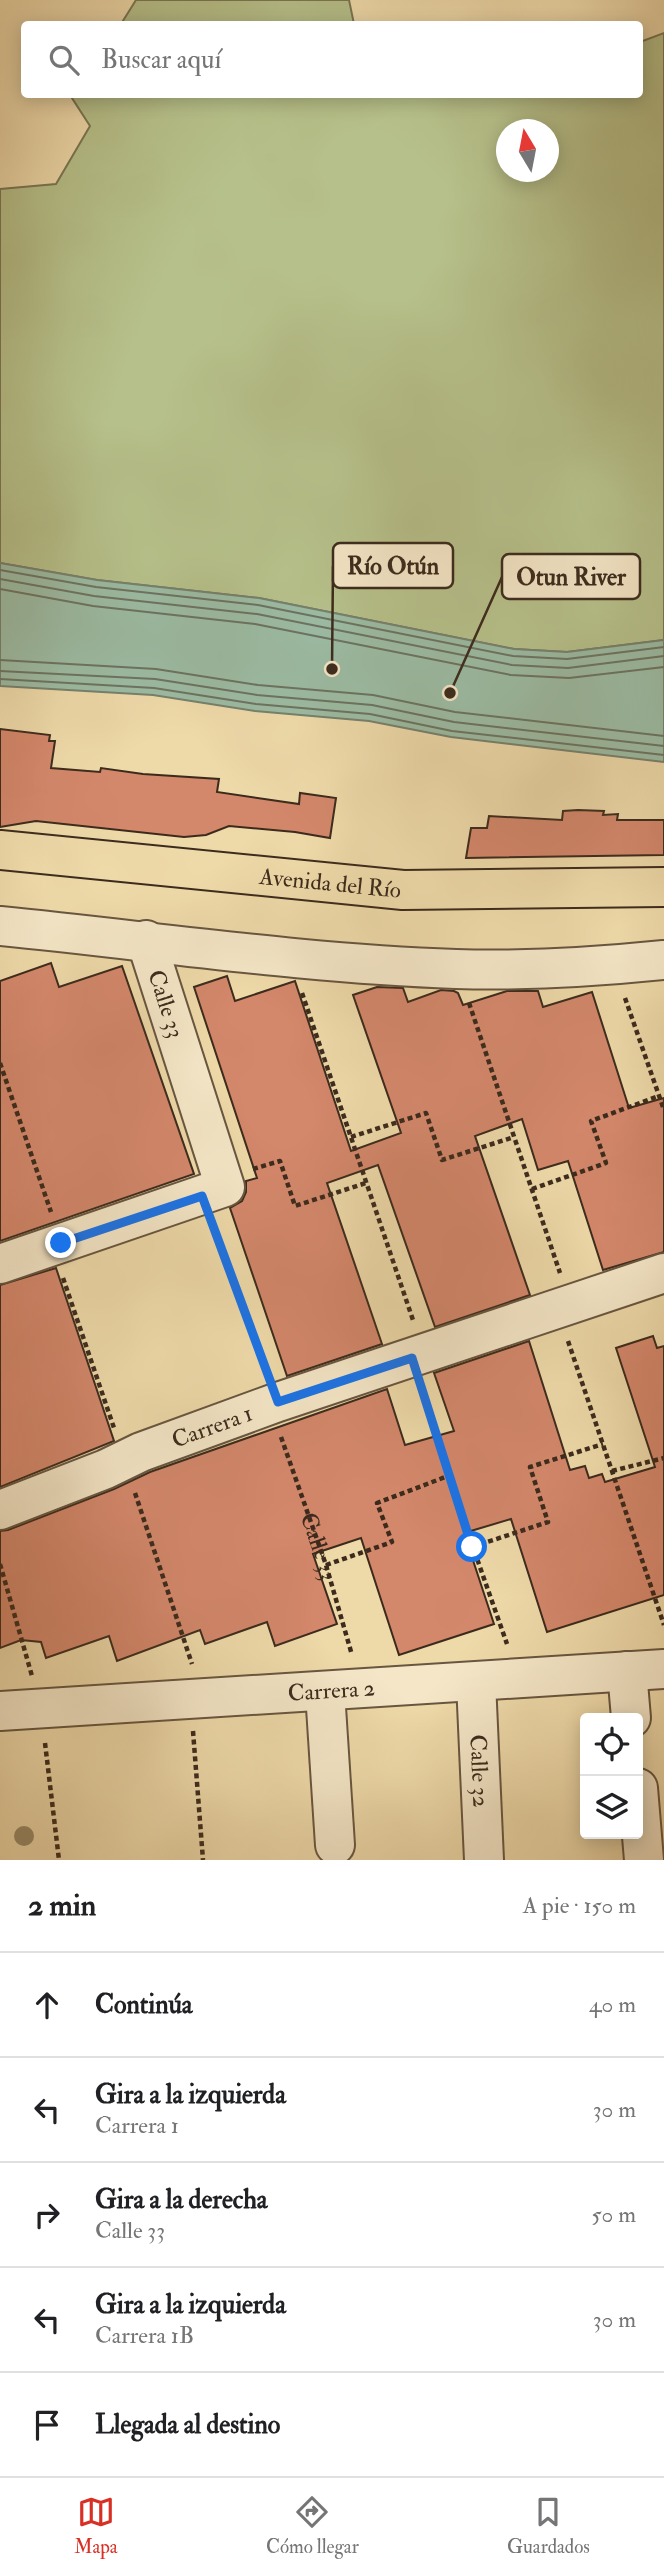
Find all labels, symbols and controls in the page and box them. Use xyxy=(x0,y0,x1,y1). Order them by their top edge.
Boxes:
search box xyxy=(21,21,643,98)
icon: search xyxy=(45,41,83,79)
text: Buscar aquí xyxy=(101,44,221,76)
north arrow xyxy=(496,119,559,182)
callout: Río Otún xyxy=(333,543,453,588)
text: Río Otún xyxy=(347,551,440,582)
callout: Otun River xyxy=(502,554,640,599)
text: Otun River xyxy=(516,562,627,593)
street label: Avenida del Río xyxy=(257,861,403,904)
street label: Calle 33 xyxy=(141,966,191,1042)
route end xyxy=(45,1227,76,1258)
street label: Carrera 1 xyxy=(167,1398,256,1454)
street label: Calle 33 xyxy=(294,1509,344,1584)
route start xyxy=(456,1531,487,1562)
street label: Carrera 2 xyxy=(287,1673,376,1707)
map controls xyxy=(580,1713,643,1839)
button: locate xyxy=(580,1713,643,1776)
street label: Calle 32 xyxy=(464,1734,496,1808)
button: layers xyxy=(580,1776,643,1839)
text: 2 min xyxy=(28,1887,96,1924)
text: A pie · 150 m xyxy=(523,1891,636,1920)
icon: ahead xyxy=(28,1986,66,2024)
text: Continúa xyxy=(95,1989,193,2021)
text: 40 m xyxy=(589,1990,636,2019)
text: Gira a la izquierda xyxy=(95,2079,286,2111)
icon: left xyxy=(28,2091,66,2129)
text: 30 m xyxy=(593,2095,636,2124)
text: Carrera 1 xyxy=(95,2111,179,2140)
text: Gira a la derecha xyxy=(95,2184,268,2216)
icon: right xyxy=(28,2196,66,2234)
text: 50 m xyxy=(592,2200,636,2229)
text: Calle 33 xyxy=(95,2216,165,2245)
text: Gira a la izquierda xyxy=(95,2289,286,2321)
icon: left xyxy=(28,2301,66,2339)
text: 30 m xyxy=(593,2305,636,2334)
text: Carrera 1B xyxy=(95,2321,194,2350)
icon: arrive xyxy=(28,2406,66,2444)
text: Llegada al destino xyxy=(95,2409,280,2441)
tab: Mapa xyxy=(74,2493,118,2559)
tab: Cómo llegar xyxy=(266,2493,359,2559)
tab: Guardados xyxy=(507,2493,590,2559)

